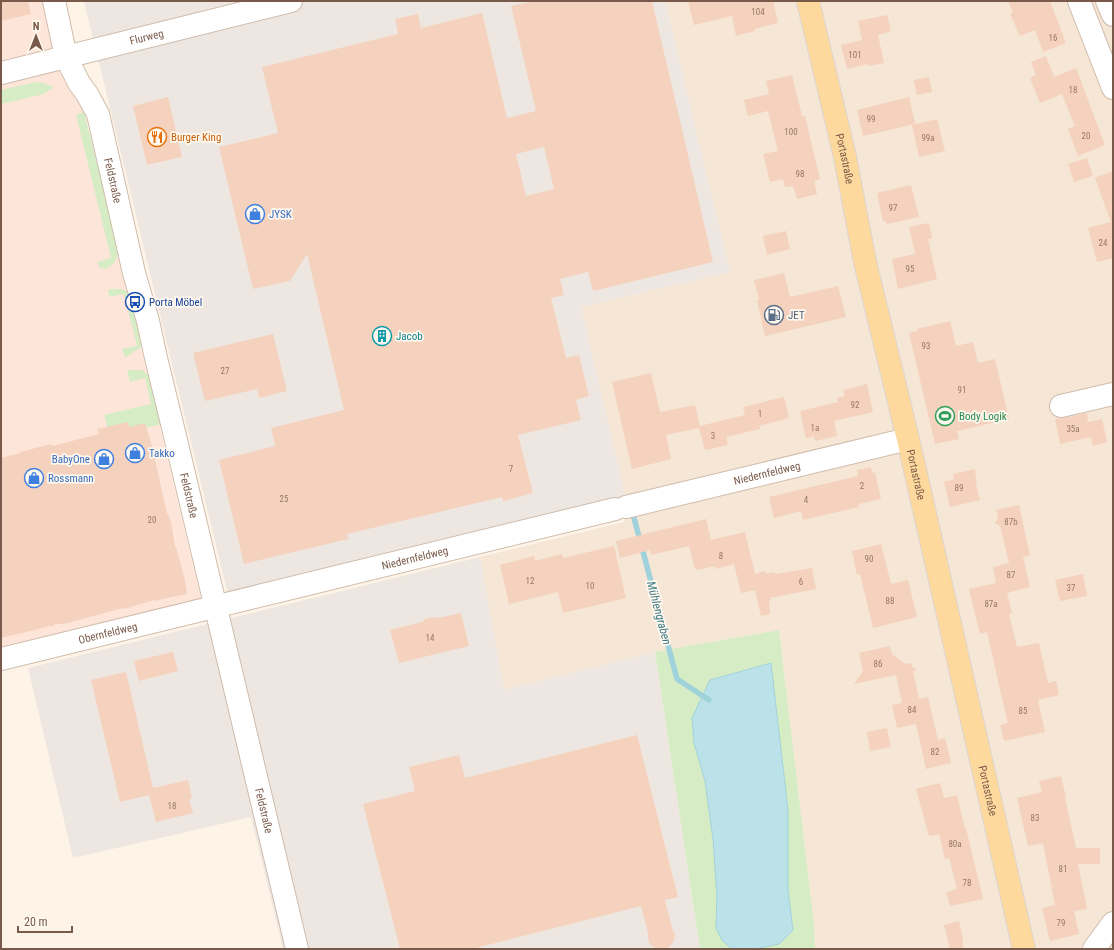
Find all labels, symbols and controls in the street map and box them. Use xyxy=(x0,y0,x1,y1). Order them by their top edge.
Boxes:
house number: 104 xyxy=(751,7,765,17)
north arrow xyxy=(16,16,56,56)
text: N xyxy=(33,20,40,33)
street label: Flurweg xyxy=(128,27,165,48)
house number: 16 xyxy=(1049,33,1057,43)
house number: 101 xyxy=(848,50,862,60)
house number: 18 xyxy=(1069,85,1077,95)
house number: 99 xyxy=(867,114,875,124)
restaurant icon: Burger King xyxy=(146,126,168,148)
house number: 100 xyxy=(784,127,798,137)
place label: Burger King xyxy=(171,131,221,144)
house number: 20 xyxy=(1082,131,1090,141)
street label: Portastraße xyxy=(833,132,856,185)
house number: 99a xyxy=(921,133,935,143)
street label: Feldstraße xyxy=(101,157,124,205)
house number: 98 xyxy=(796,169,804,179)
shop icon: JYSK xyxy=(244,203,266,225)
house number: 97 xyxy=(889,203,898,213)
place label: JYSK xyxy=(269,208,292,221)
house number: 24 xyxy=(1099,238,1108,248)
house number: 95 xyxy=(906,264,915,274)
bus stop icon: Porta Möbel xyxy=(124,291,146,313)
place label: Porta Möbel xyxy=(149,296,202,309)
fuel station icon: JET xyxy=(763,304,785,326)
place label: JET xyxy=(788,309,805,322)
building icon: Jacob xyxy=(371,325,393,347)
place label: Jacob xyxy=(396,330,423,343)
house number: 93 xyxy=(922,341,930,351)
house number: 27 xyxy=(221,366,230,376)
house number: 91 xyxy=(958,385,966,395)
house number: 92 xyxy=(851,400,860,410)
sports icon: Body Logik xyxy=(934,405,956,427)
house number: 1 xyxy=(758,409,762,419)
place label: Body Logik xyxy=(959,410,1007,423)
house number: 1a xyxy=(811,423,819,433)
house number: 35a xyxy=(1066,424,1080,434)
house number: 3 xyxy=(711,431,715,441)
shop icon: Takko xyxy=(124,442,146,464)
place label: Takko xyxy=(149,447,175,460)
shop icon: BabyOne xyxy=(93,448,115,470)
street label: Portastraße xyxy=(904,448,928,501)
place label: BabyOne xyxy=(52,453,90,466)
street label: Niedernfeldweg xyxy=(732,459,802,488)
house number: 7 xyxy=(509,464,514,474)
shop icon: Rossmann xyxy=(23,467,45,489)
place label: Rossmann xyxy=(48,472,94,485)
street label: Feldstraße xyxy=(177,472,200,519)
house number: 2 xyxy=(860,481,865,491)
house number: 89 xyxy=(955,483,963,493)
house number: 25 xyxy=(280,494,289,504)
house number: 4 xyxy=(804,495,809,505)
house number: 20 xyxy=(148,515,156,525)
house number: 87b xyxy=(1004,517,1018,527)
street label: Niedernfeldweg xyxy=(380,544,450,573)
house number: 8 xyxy=(719,551,723,561)
house number: 90 xyxy=(865,554,873,564)
house number: 87 xyxy=(1007,570,1016,580)
house number: 12 xyxy=(526,576,535,586)
house number: 6 xyxy=(799,577,803,587)
water label: Mühlengraben xyxy=(644,580,674,647)
house number: 10 xyxy=(586,581,594,591)
house number: 37 xyxy=(1067,583,1076,593)
house number: 88 xyxy=(886,596,894,606)
house number: 87a xyxy=(984,599,998,609)
street label: Obernfeldweg xyxy=(77,620,139,647)
house number: 14 xyxy=(426,633,435,643)
house number: 86 xyxy=(874,659,882,669)
house number: 84 xyxy=(908,705,917,715)
house number: 85 xyxy=(1019,706,1028,716)
house number: 82 xyxy=(931,747,940,757)
street label: Portastraße xyxy=(975,764,1000,817)
street label: Feldstraße xyxy=(252,787,275,835)
house number: 18 xyxy=(168,801,176,811)
house number: 83 xyxy=(1031,813,1039,823)
house number: 80a xyxy=(948,839,962,849)
house number: 81 xyxy=(1059,864,1067,874)
house number: 78 xyxy=(963,878,971,888)
scale bar xyxy=(18,908,72,934)
text: 20 m xyxy=(24,915,48,929)
house number: 79 xyxy=(1057,918,1065,928)

